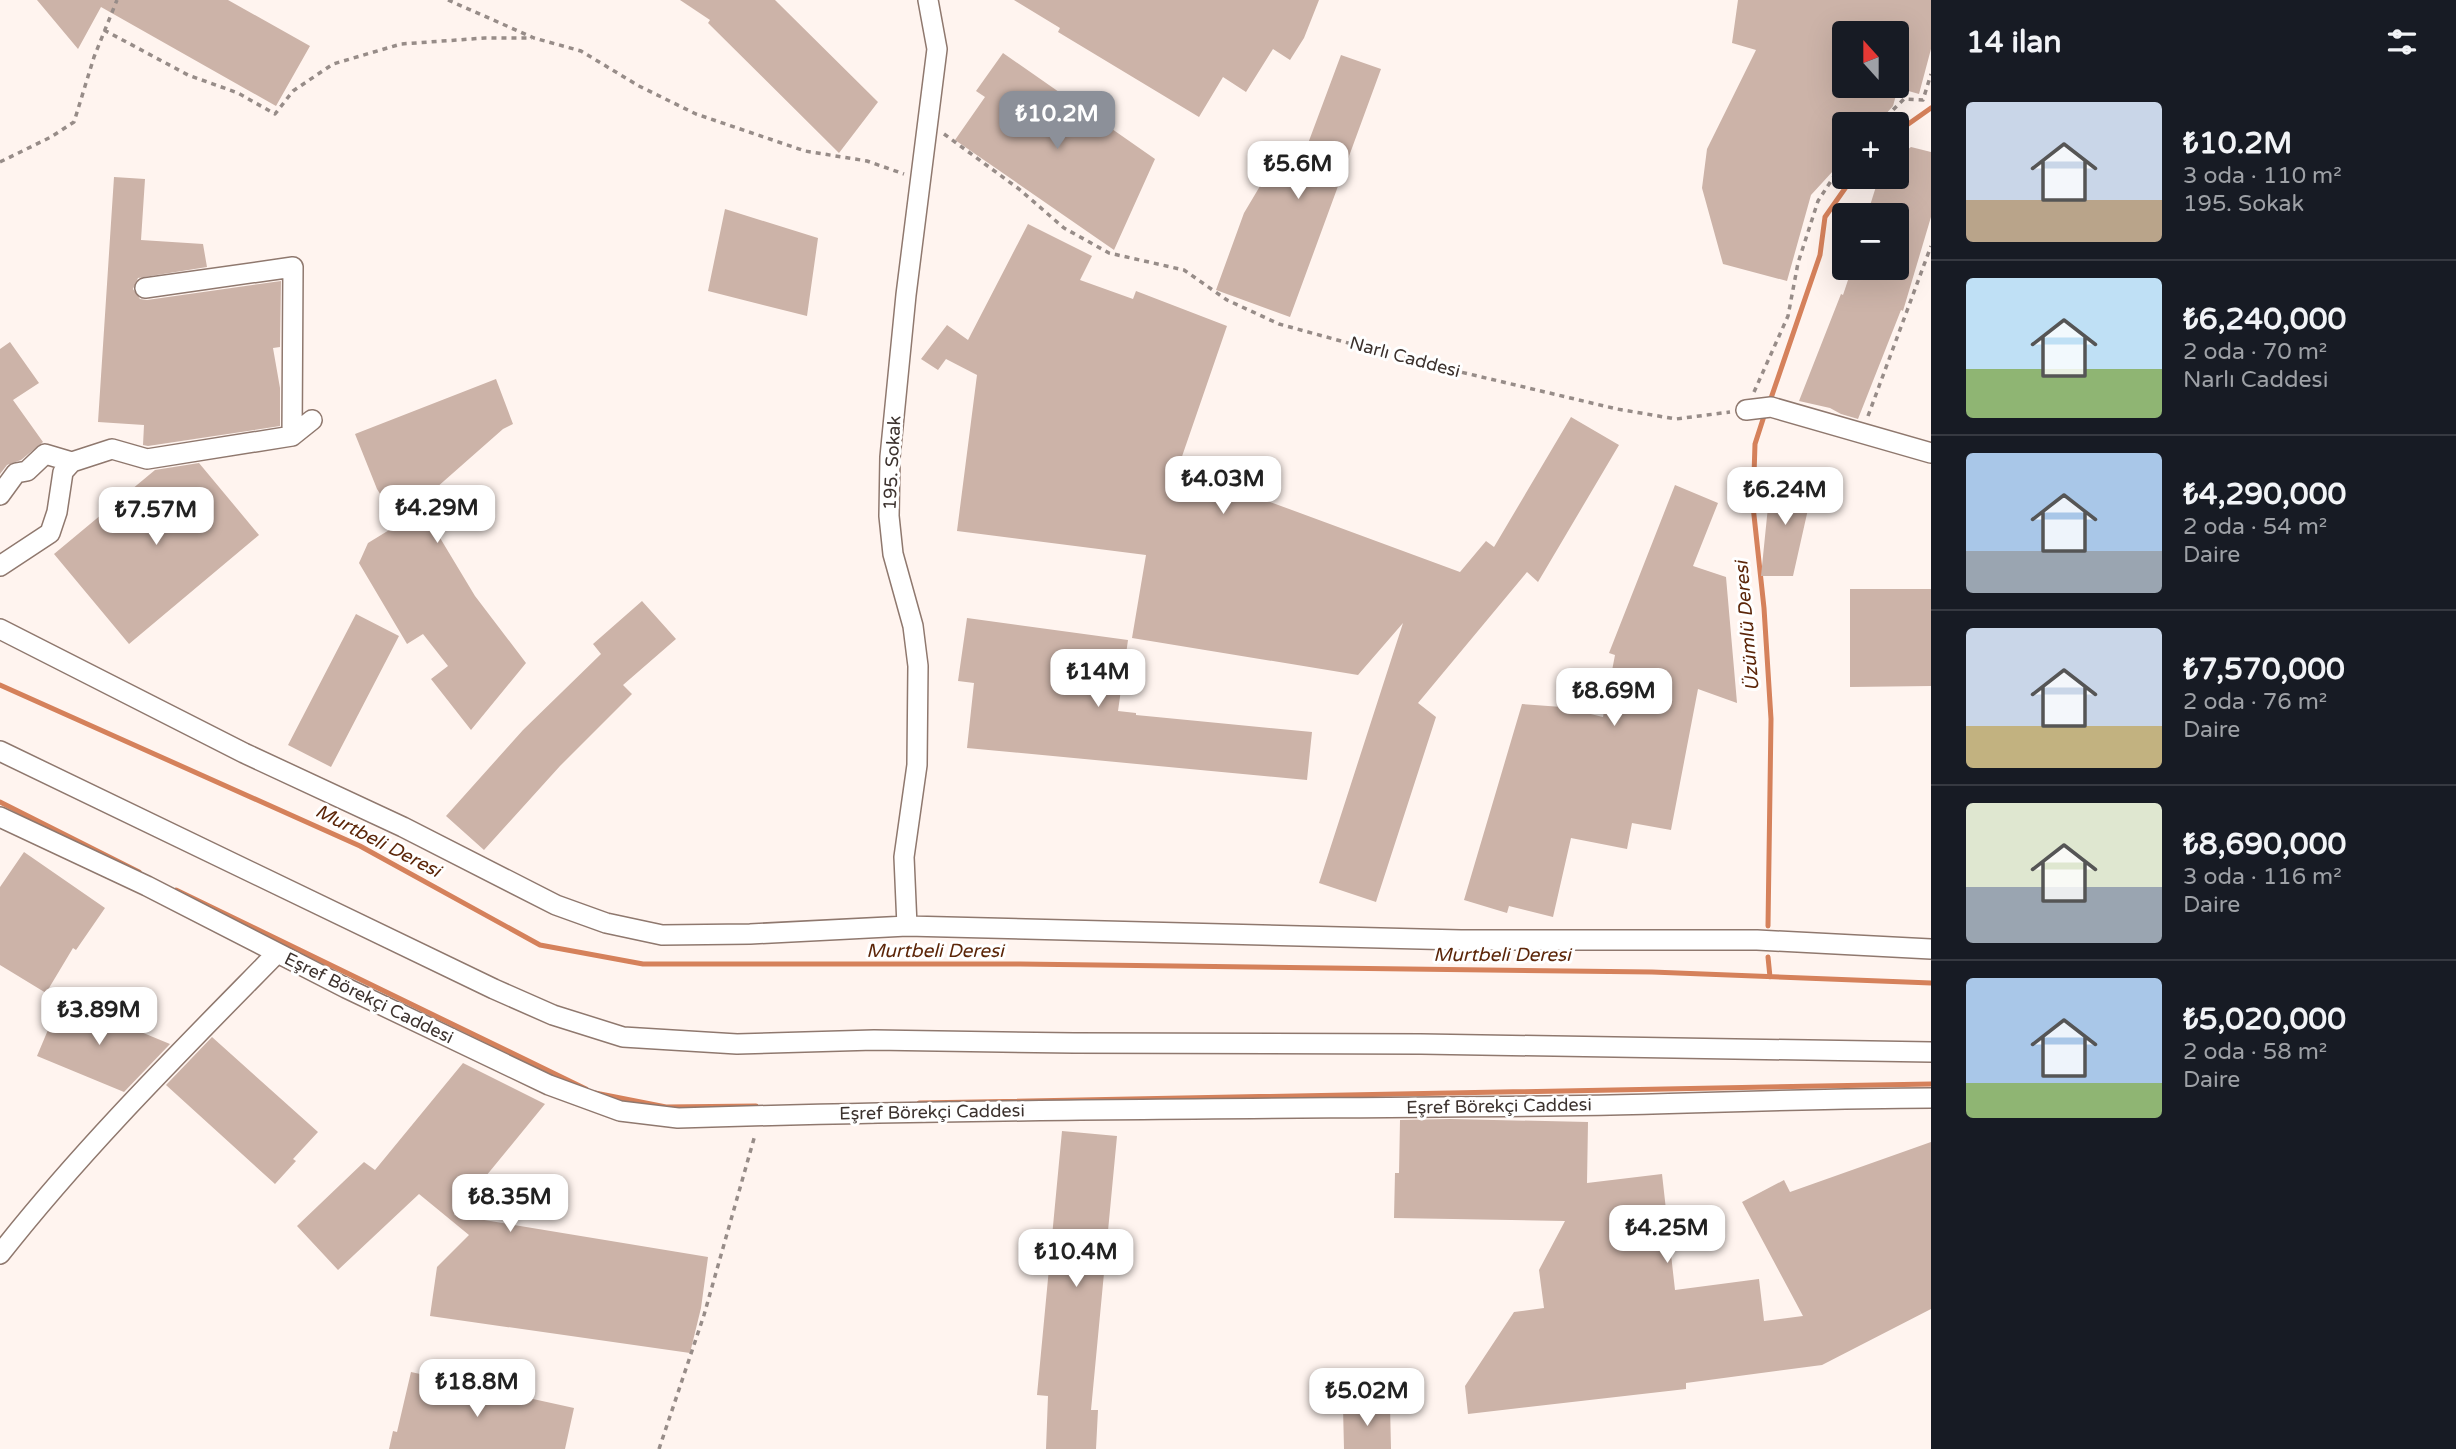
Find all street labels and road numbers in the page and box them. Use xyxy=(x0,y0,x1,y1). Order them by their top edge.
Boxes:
street label: Narlı Caddesi xyxy=(1347,332,1463,382)
street label: 195. Sokak xyxy=(879,415,905,511)
street label: Eşref Börekçi Caddesi xyxy=(281,947,457,1049)
street label: Eşref Börekçi Caddesi xyxy=(1406,1093,1592,1119)
street label: Eşref Börekçi Caddesi xyxy=(839,1099,1025,1125)

